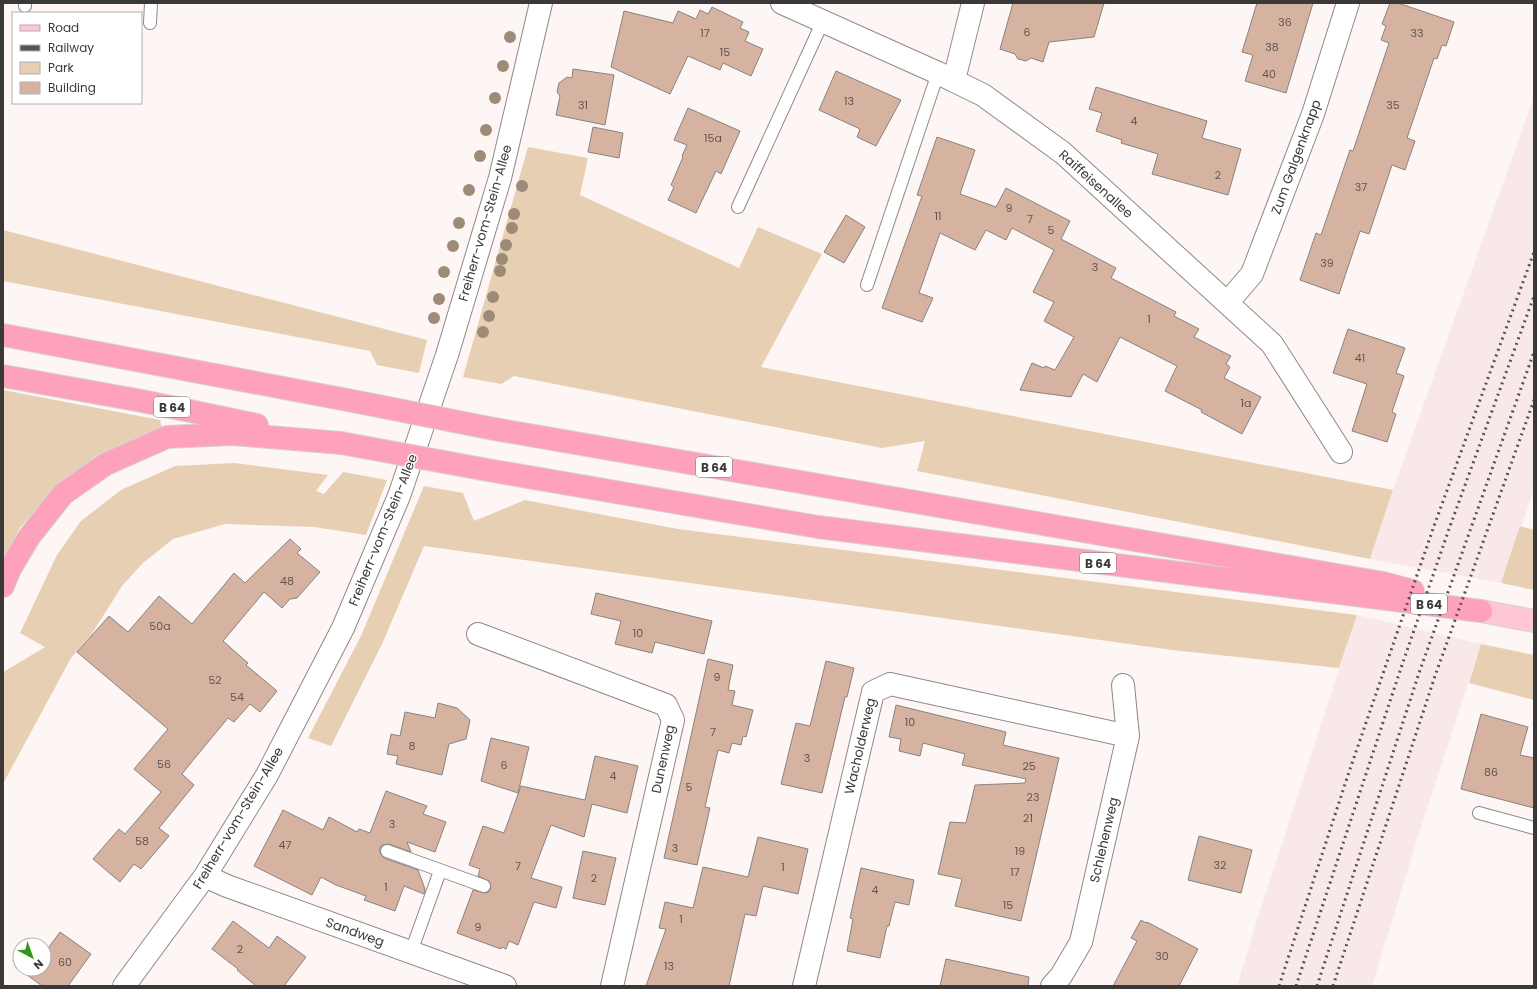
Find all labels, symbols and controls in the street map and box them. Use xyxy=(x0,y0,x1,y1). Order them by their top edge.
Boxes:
legend xyxy=(12,12,142,104)
house number: 36 xyxy=(1278,14,1292,30)
text: Road xyxy=(48,19,79,36)
house number: 6 xyxy=(1024,24,1031,40)
house number: 17 xyxy=(700,25,710,41)
house number: 33 xyxy=(1411,25,1423,41)
text: Railway xyxy=(48,39,94,56)
house number: 38 xyxy=(1265,39,1279,55)
house number: 15 xyxy=(720,44,730,60)
text: Park xyxy=(48,59,75,76)
house number: 40 xyxy=(1262,66,1276,82)
text: Building xyxy=(48,79,96,96)
house number: 13 xyxy=(844,93,854,109)
house number: 31 xyxy=(578,97,588,113)
street label: Zum Galgenknapp xyxy=(1266,97,1326,217)
house number: 35 xyxy=(1386,97,1400,113)
house number: 4 xyxy=(1131,113,1138,129)
house number: 15a xyxy=(704,130,722,146)
street label: Freiherr-vom-Stein-Allee xyxy=(453,142,517,304)
street label: Raiffeisenallee xyxy=(1055,145,1137,223)
house number: 2 xyxy=(1215,167,1221,183)
house number: 37 xyxy=(1355,179,1367,195)
house number: 9 xyxy=(1006,200,1013,216)
house number: 11 xyxy=(934,208,942,224)
house number: 7 xyxy=(1027,211,1033,227)
house number: 5 xyxy=(1048,222,1055,238)
house number: 39 xyxy=(1320,255,1334,271)
house number: 3 xyxy=(1092,259,1098,275)
house number: 1 xyxy=(1147,311,1151,327)
house number: 41 xyxy=(1355,350,1365,366)
house number: 1a xyxy=(1241,395,1251,411)
road number: B 64 xyxy=(154,397,190,417)
street label: Freiherr-vom-Stein-Allee xyxy=(344,451,422,609)
road number: B 64 xyxy=(696,457,732,477)
road number: B 64 xyxy=(1080,553,1116,573)
house number: 48 xyxy=(280,573,294,589)
road number: B 64 xyxy=(1411,594,1447,614)
house number: 50a xyxy=(149,618,171,634)
house number: 10 xyxy=(633,625,643,641)
house number: 9 xyxy=(714,669,721,685)
house number: 52 xyxy=(208,672,222,688)
house number: 54 xyxy=(230,689,244,705)
street label: Wacholderweg xyxy=(840,696,880,796)
house number: 10 xyxy=(905,714,915,730)
street label: Dunenweg xyxy=(646,723,680,795)
house number: 7 xyxy=(710,724,716,740)
house number: 8 xyxy=(409,738,416,754)
street label: Freiherr-vom-Stein-Allee xyxy=(188,743,288,893)
house number: 3 xyxy=(804,750,810,766)
house number: 56 xyxy=(157,756,171,772)
house number: 6 xyxy=(501,757,508,773)
house number: 25 xyxy=(1022,758,1036,774)
house number: 86 xyxy=(1484,764,1498,780)
house number: 4 xyxy=(610,768,617,784)
house number: 5 xyxy=(686,779,693,795)
house number: 23 xyxy=(1027,789,1039,805)
street label: Schlehenweg xyxy=(1085,795,1123,885)
house number: 21 xyxy=(1023,810,1033,826)
house number: 3 xyxy=(389,816,395,832)
house number: 58 xyxy=(135,833,149,849)
house number: 47 xyxy=(279,837,291,853)
house number: 3 xyxy=(672,840,678,856)
house number: 19 xyxy=(1015,843,1025,859)
house number: 32 xyxy=(1214,857,1226,873)
house number: 7 xyxy=(515,858,521,874)
house number: 1 xyxy=(781,859,785,875)
house number: 17 xyxy=(1010,864,1020,880)
house number: 2 xyxy=(591,870,597,886)
house number: 1 xyxy=(384,879,388,895)
house number: 4 xyxy=(872,882,879,898)
house number: 15 xyxy=(1003,897,1013,913)
house number: 1 xyxy=(679,911,683,927)
street label: Sandweg xyxy=(323,913,387,951)
house number: 9 xyxy=(475,919,482,935)
north arrow xyxy=(12,937,52,977)
house number: 2 xyxy=(237,941,243,957)
house number: 30 xyxy=(1155,948,1169,964)
house number: 60 xyxy=(58,954,72,970)
text: N xyxy=(30,956,47,973)
house number: 13 xyxy=(664,958,674,974)

